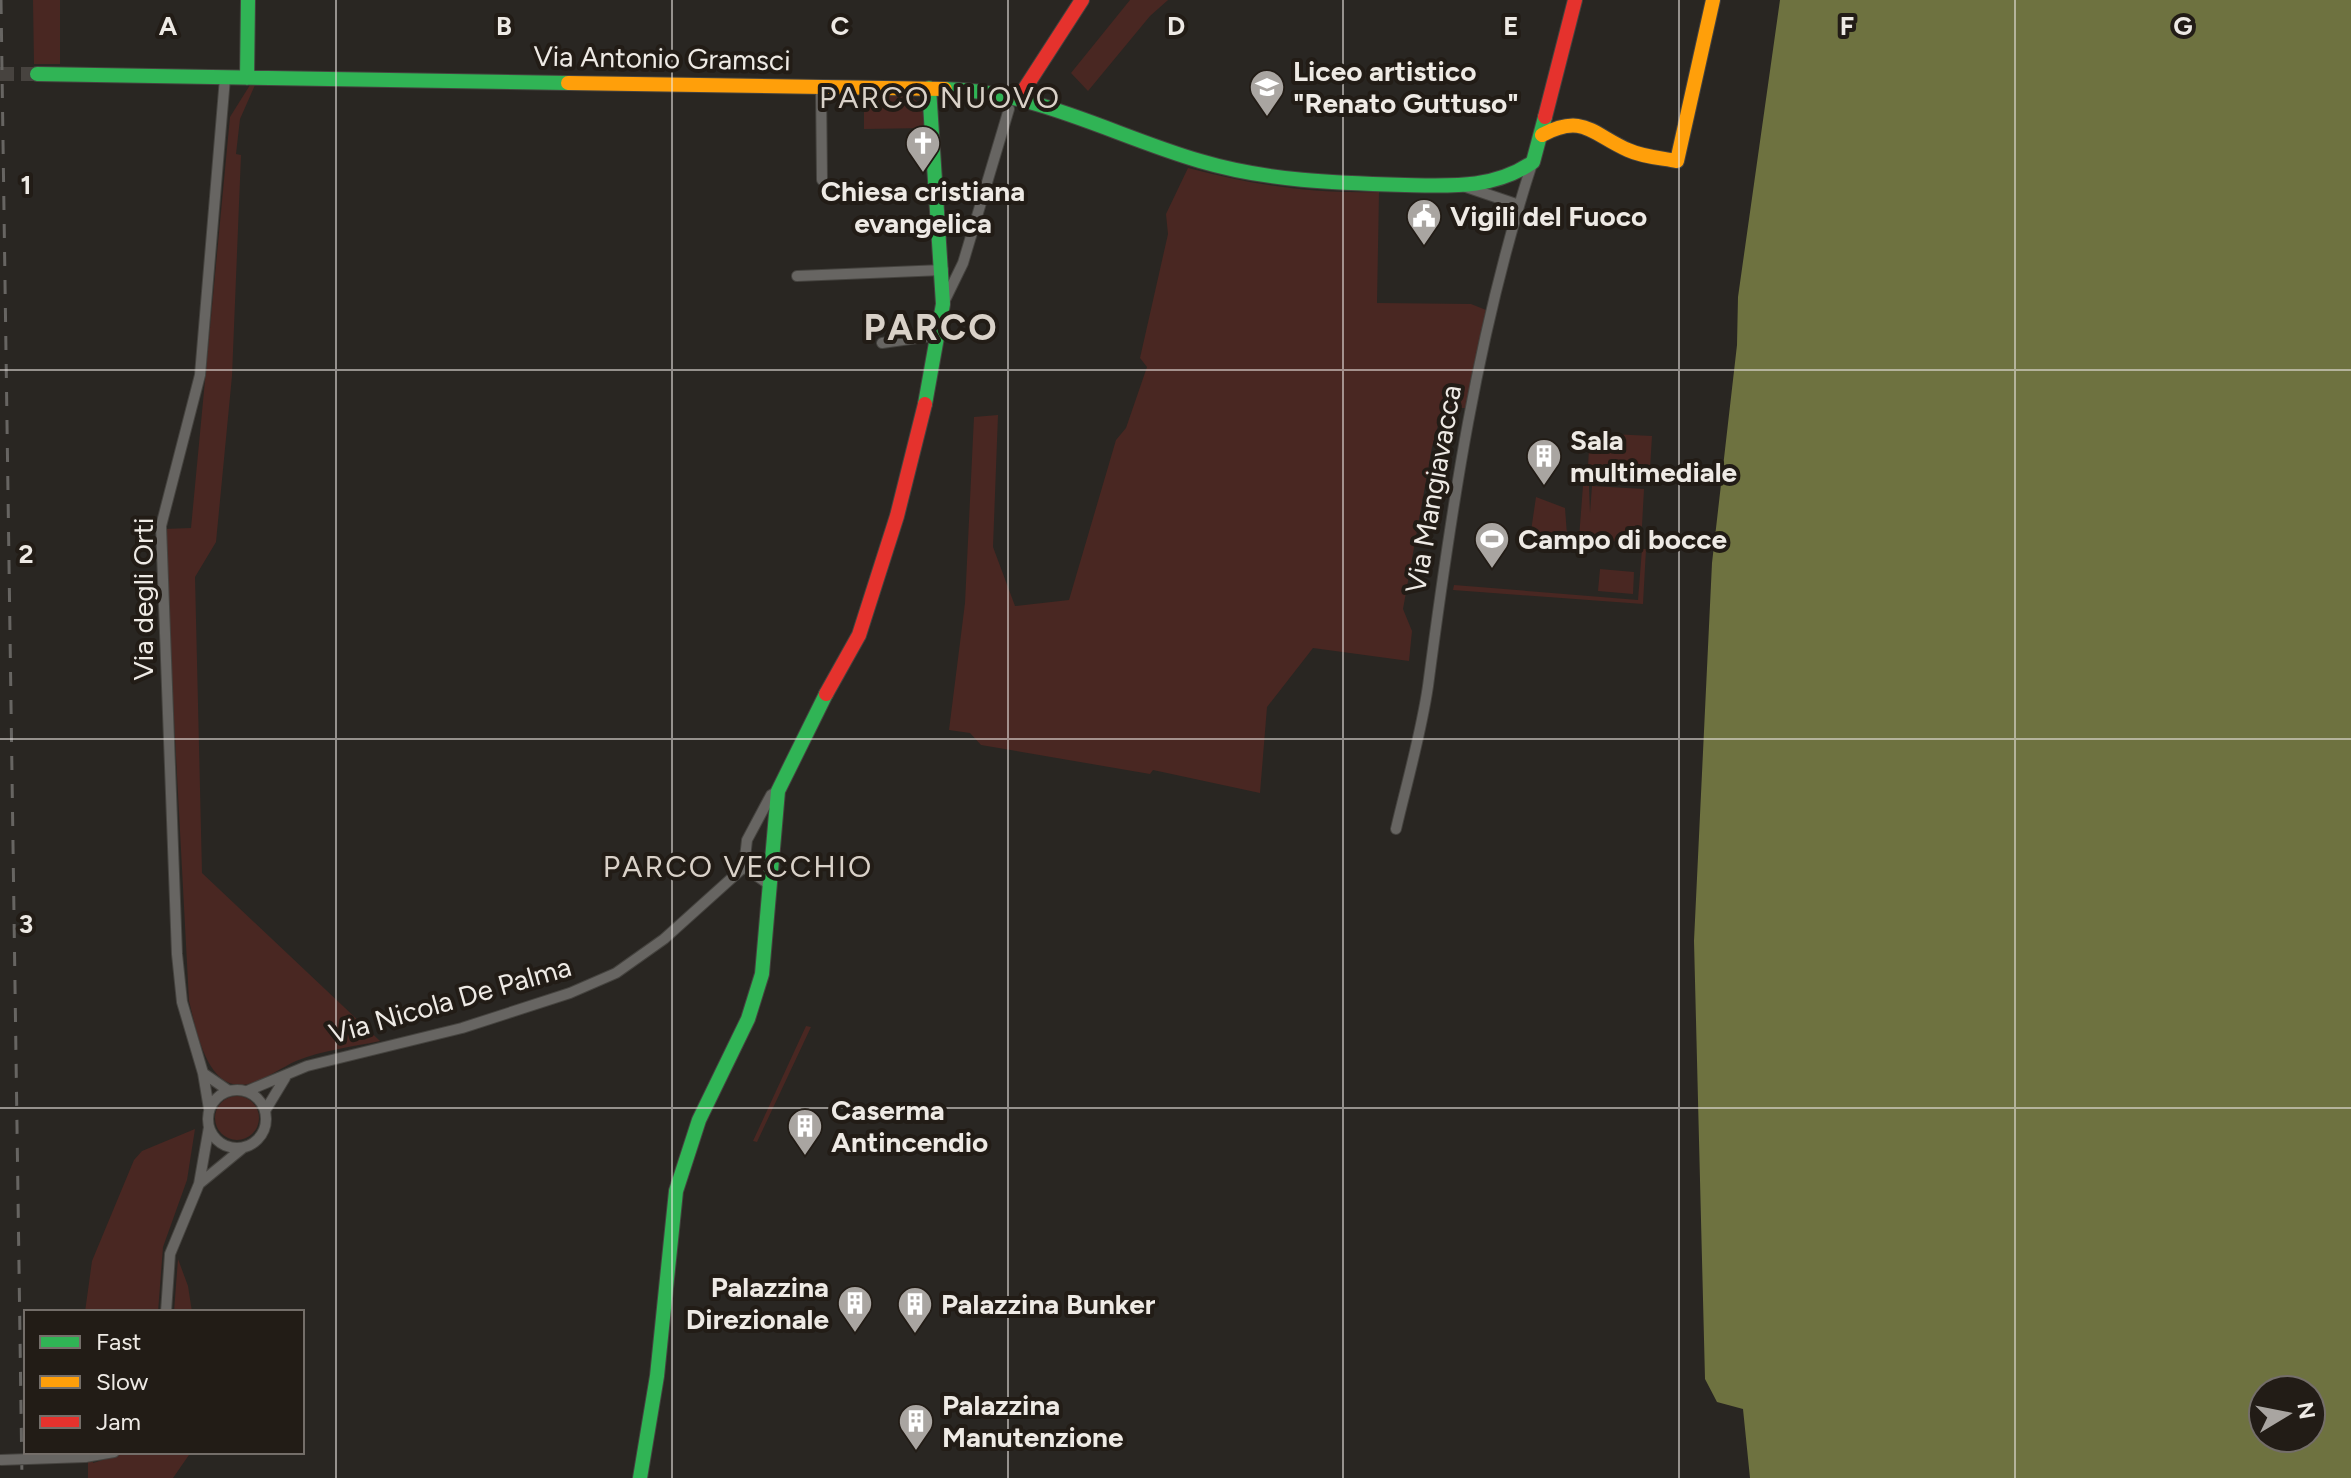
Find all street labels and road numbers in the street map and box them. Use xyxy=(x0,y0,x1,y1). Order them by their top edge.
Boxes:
street label: Via Antonio Gramsci xyxy=(533,39,791,77)
street label: Via Mangiavacca xyxy=(1398,382,1468,596)
street label: Via degli Orti xyxy=(126,517,160,681)
street label: Via Nicola De Palma xyxy=(325,949,575,1051)

